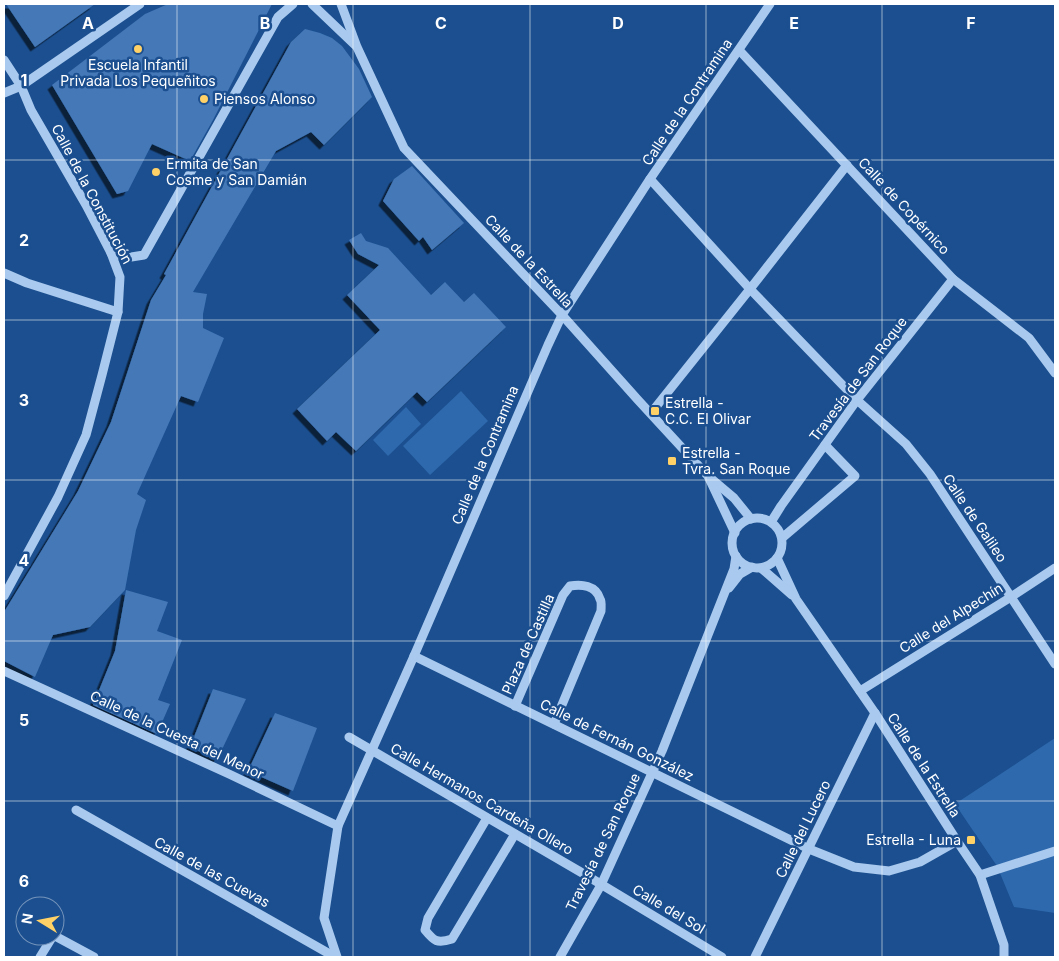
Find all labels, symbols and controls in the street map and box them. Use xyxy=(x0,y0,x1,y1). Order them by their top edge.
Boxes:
text: A xyxy=(82,13,94,33)
text: B xyxy=(260,13,270,33)
text: C xyxy=(435,13,447,33)
text: D xyxy=(612,13,624,33)
text: E xyxy=(789,13,799,33)
text: F xyxy=(966,13,976,33)
street label: Calle de la Contramina xyxy=(638,35,735,168)
marker: Escuela Infantil Privada Los Pequeñitos xyxy=(132,43,144,55)
place label: Escuela Infantil Privada Los Pequeñitos xyxy=(60,56,216,89)
text: 1 xyxy=(21,70,27,90)
place label: Piensos Alonso xyxy=(214,90,315,107)
marker: Piensos Alonso xyxy=(198,93,210,105)
street label: Calle de la Constitución xyxy=(48,121,137,267)
street label: Calle de Copérnico xyxy=(855,154,954,258)
place label: Ermita de San Cosme y San Damián xyxy=(166,155,307,188)
marker: Ermita de San Cosme y San Damián xyxy=(150,166,162,178)
street label: Calle de la Estrella xyxy=(482,211,577,311)
text: 2 xyxy=(19,230,29,250)
street label: Travesía de San Roque xyxy=(805,313,910,444)
street label: Calle de la Contramina xyxy=(448,383,522,527)
text: 3 xyxy=(19,390,29,410)
place label: Estrella - C.C. El Olivar xyxy=(665,394,751,427)
marker: Estrella - C.C. El Olivar xyxy=(649,405,661,417)
place label: Estrella - Tvra. San Roque xyxy=(682,444,790,477)
marker: Estrella - Tvra. San Roque xyxy=(666,455,678,467)
street label: Calle de Galileo xyxy=(940,470,1011,565)
text: 4 xyxy=(19,550,30,570)
street label: Calle del Alpechín xyxy=(896,579,1006,656)
street label: Plaza de Castilla xyxy=(498,591,557,697)
street label: Calle de la Cuesta del Menor xyxy=(87,687,267,782)
street label: Calle de Fernán González xyxy=(537,695,697,784)
street label: Calle de la Estrella xyxy=(884,709,965,820)
text: 5 xyxy=(19,710,29,730)
street label: Calle Hermanos Cardeña Ollero xyxy=(388,739,577,858)
street label: Travesía de San Roque xyxy=(562,770,643,914)
street label: Calle del Lucero xyxy=(771,777,834,881)
place label: Estrella - Luna xyxy=(866,831,961,848)
street label: Calle de las Cuevas xyxy=(151,833,273,910)
marker: Estrella - Luna xyxy=(965,834,977,846)
text: 6 xyxy=(19,871,29,891)
street label: Calle del Sol xyxy=(630,880,709,937)
north arrow xyxy=(15,896,65,946)
text: N xyxy=(17,912,36,925)

